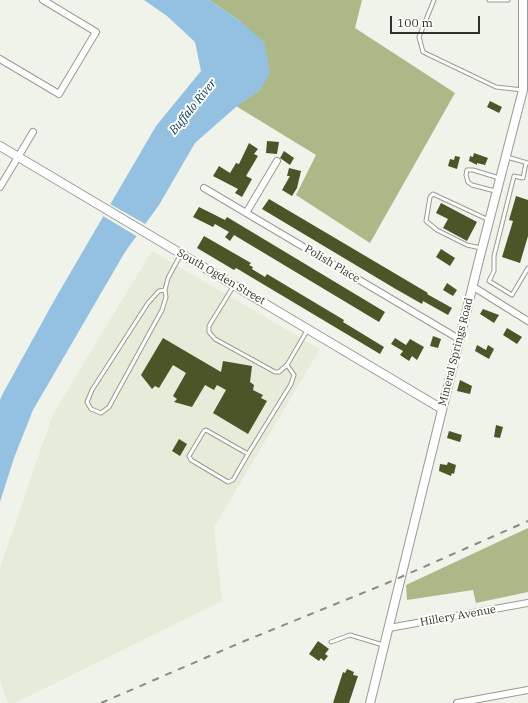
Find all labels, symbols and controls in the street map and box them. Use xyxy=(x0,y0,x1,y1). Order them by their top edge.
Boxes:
scale bar xyxy=(392,8,482,34)
text: 100 m xyxy=(397,15,433,30)
water label: Buffalo River xyxy=(166,77,220,137)
street label: Polish Place xyxy=(302,242,362,286)
street label: South Ogden Street xyxy=(175,246,267,308)
street label: Mineral Springs Road xyxy=(436,296,476,408)
street label: Hillery Avenue xyxy=(419,603,497,629)

